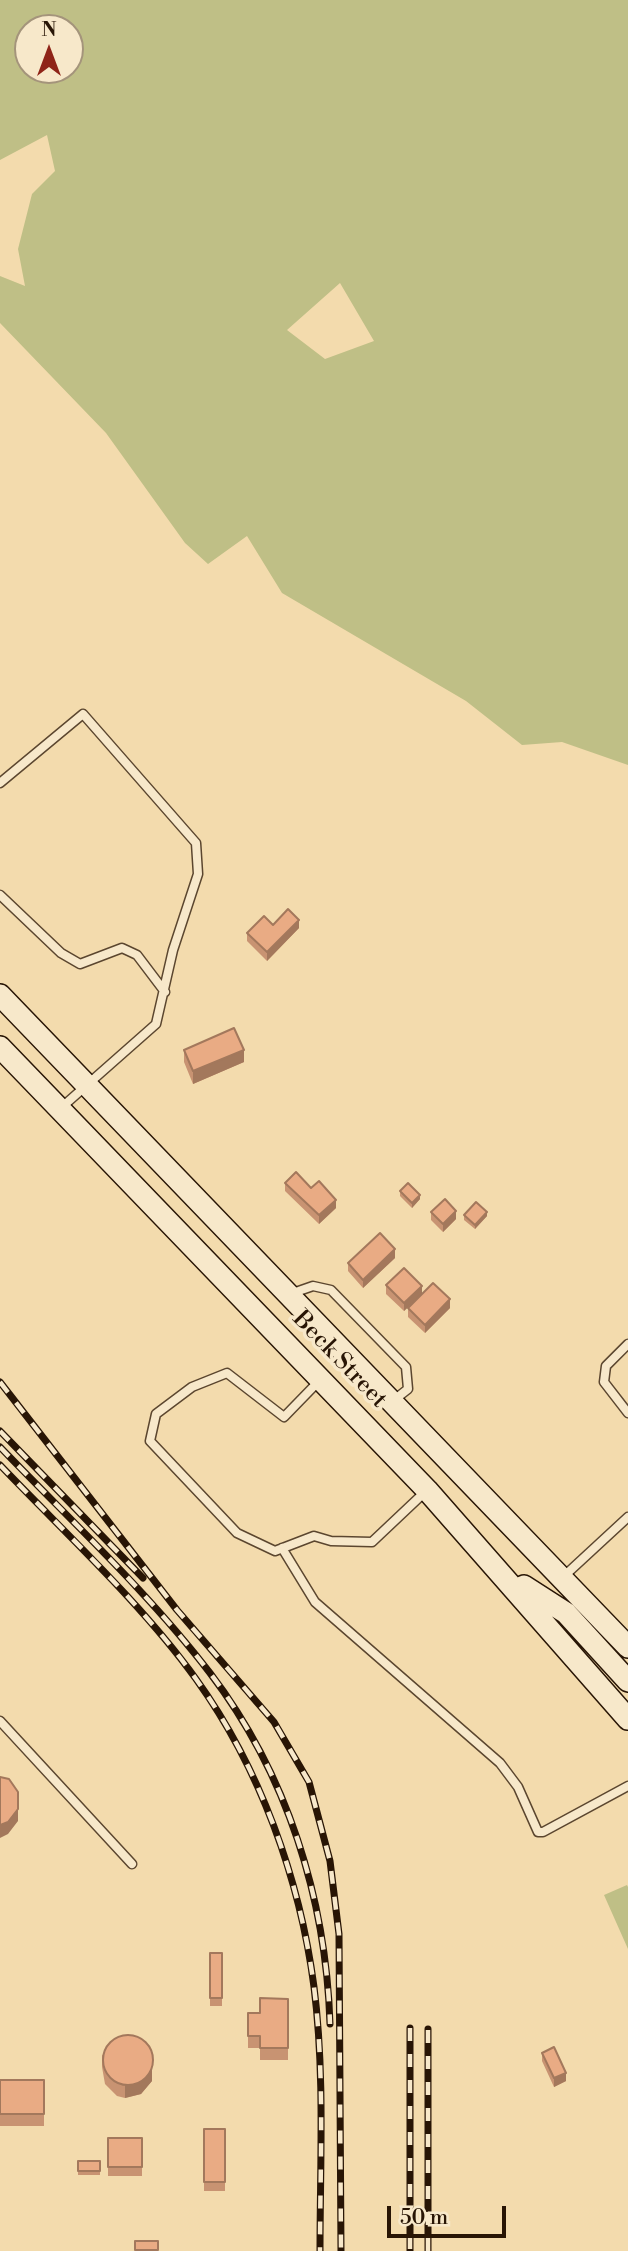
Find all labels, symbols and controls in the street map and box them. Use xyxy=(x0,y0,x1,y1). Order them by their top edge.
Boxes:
north arrow xyxy=(14,14,84,84)
text: N xyxy=(41,18,57,42)
street label: Beck Street xyxy=(286,1305,392,1415)
scale bar xyxy=(390,2192,509,2236)
text: 50 m xyxy=(400,2205,448,2231)

